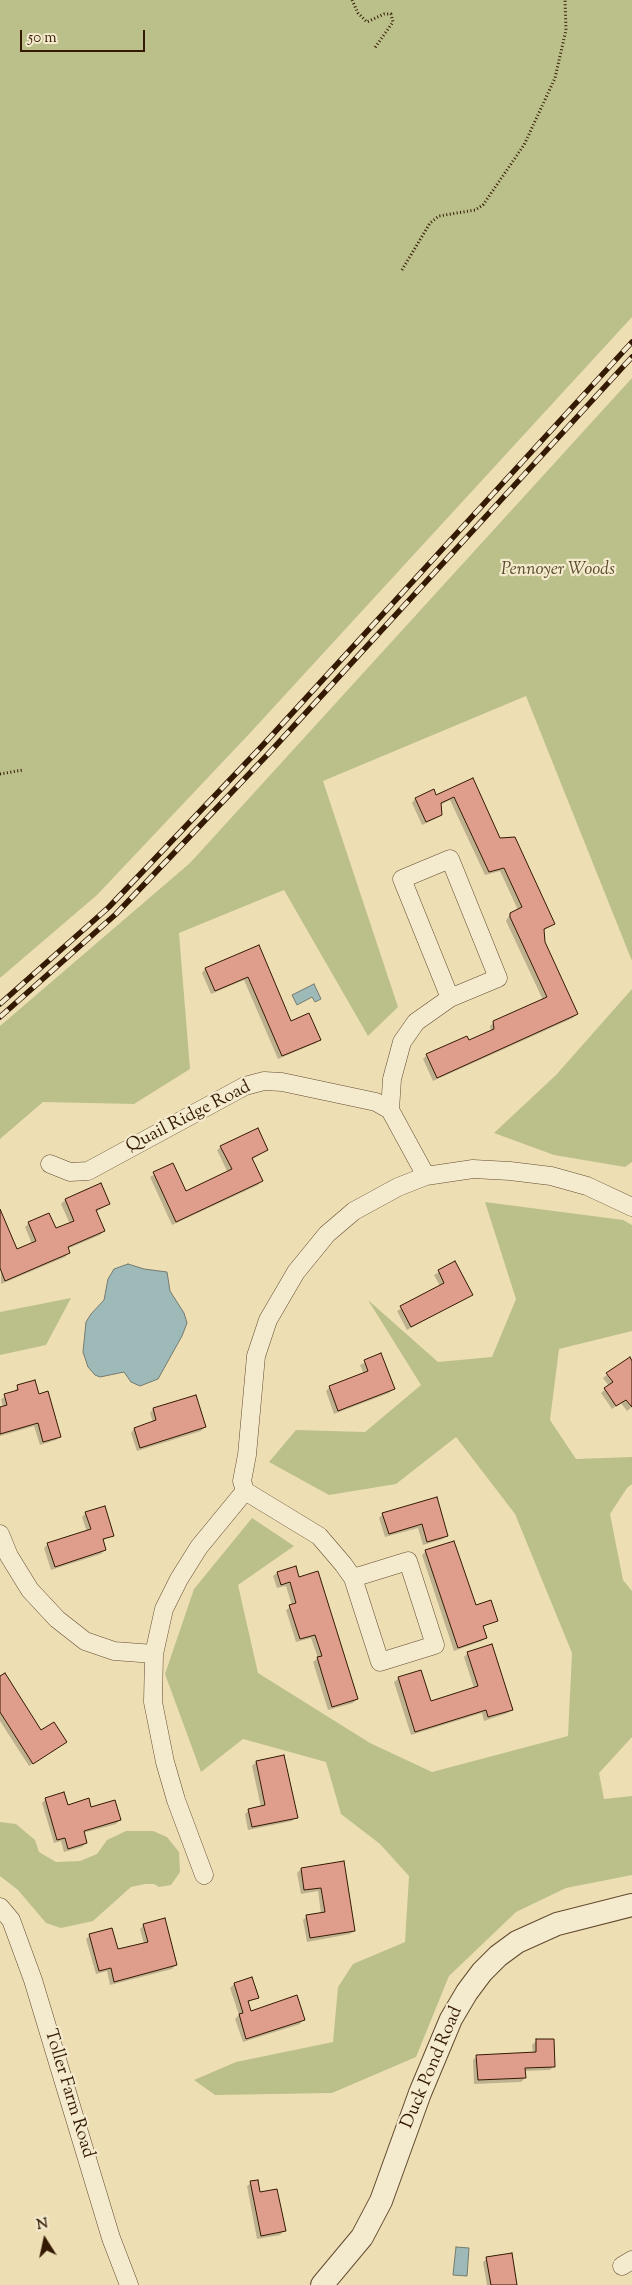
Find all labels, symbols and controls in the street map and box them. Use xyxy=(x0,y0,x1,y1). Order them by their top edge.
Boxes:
scale bar xyxy=(22,20,148,52)
text: 50 m xyxy=(28,28,57,49)
park label: Pennoyer Woods xyxy=(501,560,615,582)
street label: Quail Ridge Road xyxy=(123,1077,255,1159)
street label: Duck Pond Road xyxy=(398,2004,468,2132)
street label: Toller Farm Road xyxy=(38,2027,98,2161)
text: N xyxy=(35,2214,50,2236)
north arrow xyxy=(20,2215,70,2265)

